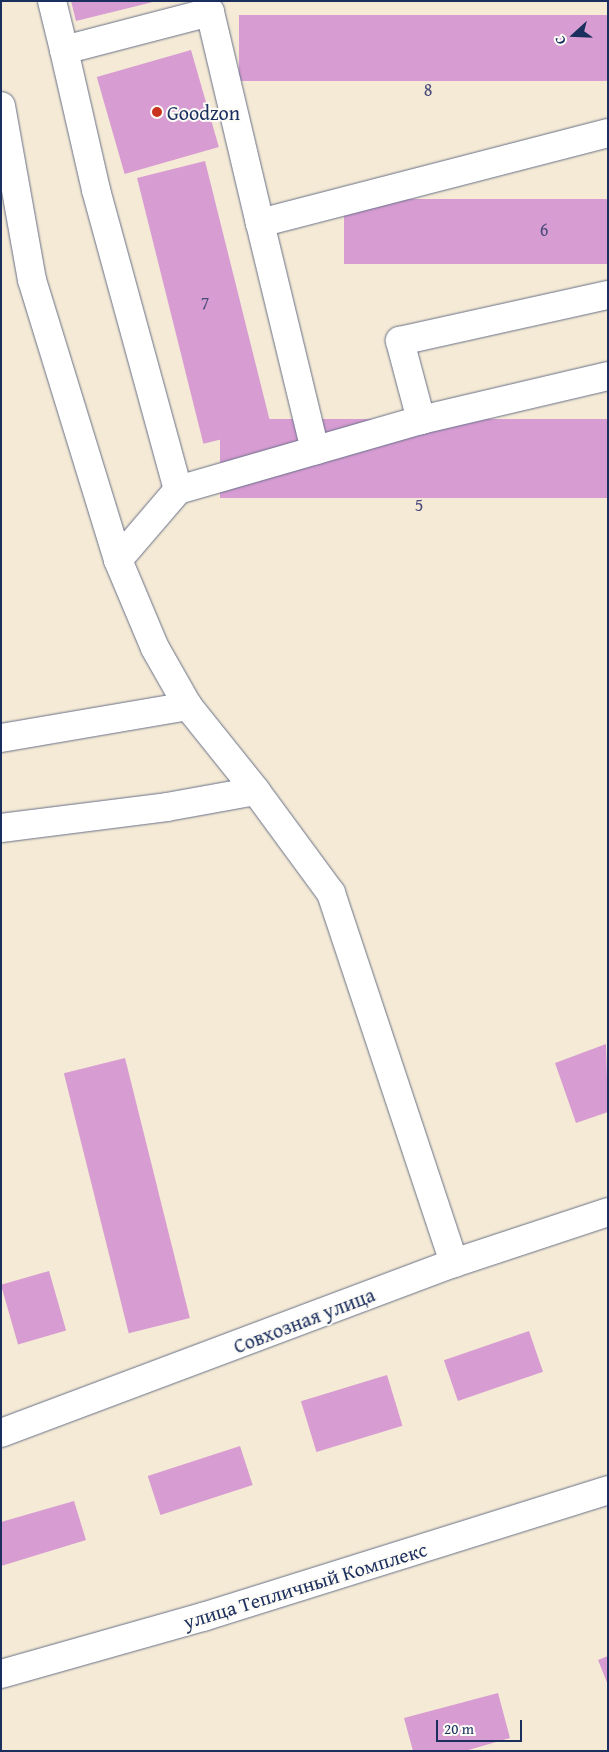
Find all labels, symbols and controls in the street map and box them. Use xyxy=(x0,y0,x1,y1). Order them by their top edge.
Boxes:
north arrow xyxy=(549,10,599,60)
text: С xyxy=(549,33,571,47)
house number: 8 xyxy=(424,79,432,101)
place label: Goodzon xyxy=(167,100,240,124)
marker: Goodzon xyxy=(151,106,163,118)
house number: 6 xyxy=(540,219,548,241)
house number: 7 xyxy=(201,292,209,314)
house number: 5 xyxy=(415,494,423,516)
street label: Совхозная улица xyxy=(230,1282,378,1358)
street label: улица Тепличный Комплекс xyxy=(180,1536,430,1634)
scale bar xyxy=(439,1710,525,1742)
text: 20 m xyxy=(444,1718,474,1739)

